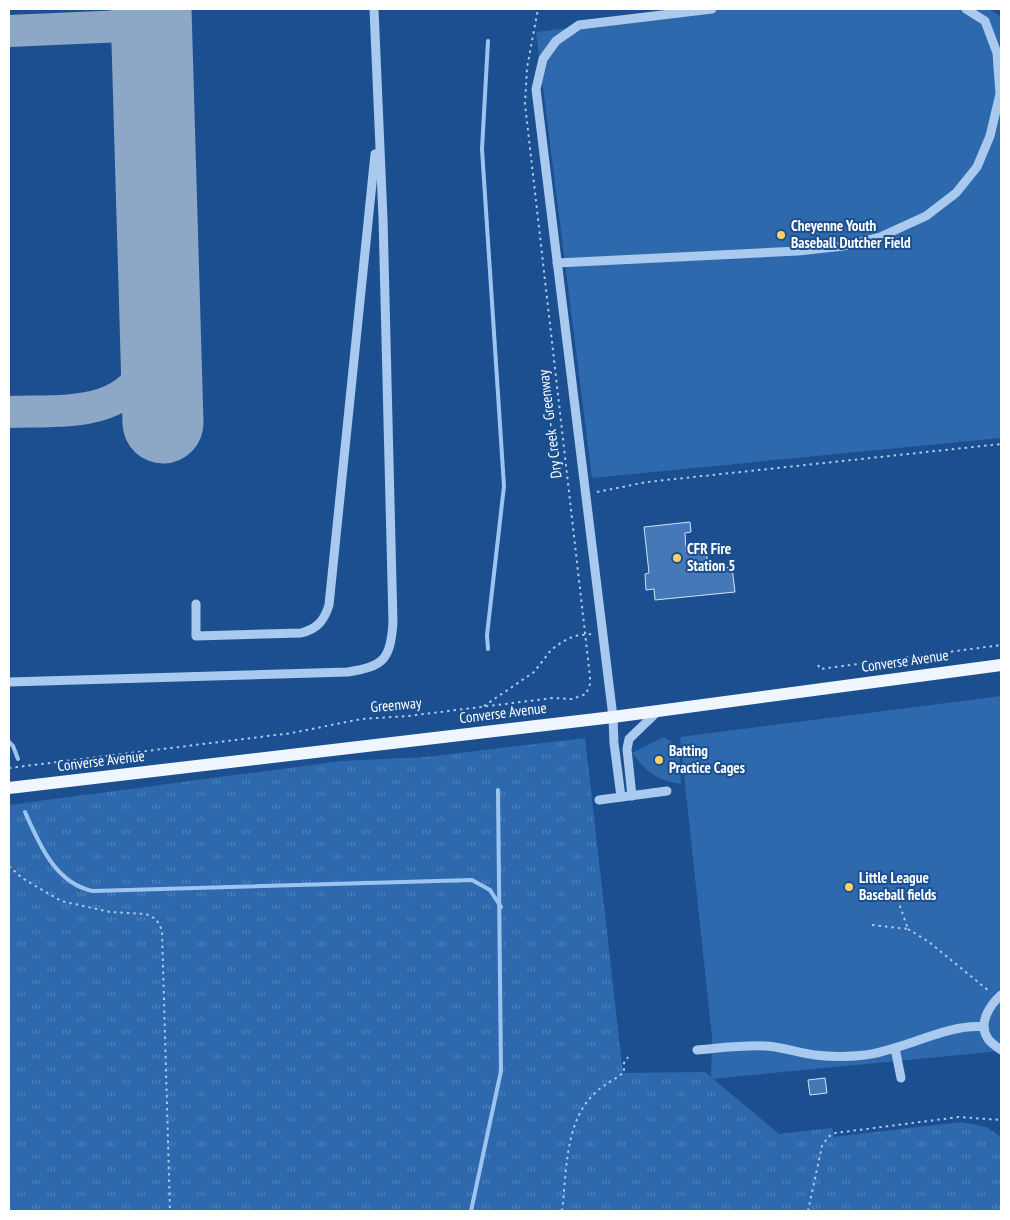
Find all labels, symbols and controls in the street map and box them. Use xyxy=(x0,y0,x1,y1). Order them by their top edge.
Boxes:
place label: Cheyenne Youth Baseball Dutcher Field xyxy=(791,216,911,252)
marker: Cheyenne Youth Baseball Dutcher Field xyxy=(775,229,787,241)
street label: Dry Creek - Greenway xyxy=(533,368,566,479)
place label: CFR Fire Station 5 xyxy=(687,539,736,575)
marker: CFR Fire Station 5 xyxy=(671,552,683,564)
street label: Converse Avenue xyxy=(860,645,950,676)
street label: Greenway xyxy=(370,693,422,716)
street label: Converse Avenue xyxy=(458,698,548,727)
place label: Batting Practice Cages xyxy=(669,741,745,777)
street label: Converse Avenue xyxy=(56,746,146,775)
marker: Batting Practice Cages xyxy=(653,754,665,766)
place label: Little League Baseball fields xyxy=(859,868,936,904)
marker: Little League Baseball fields xyxy=(843,881,855,893)

